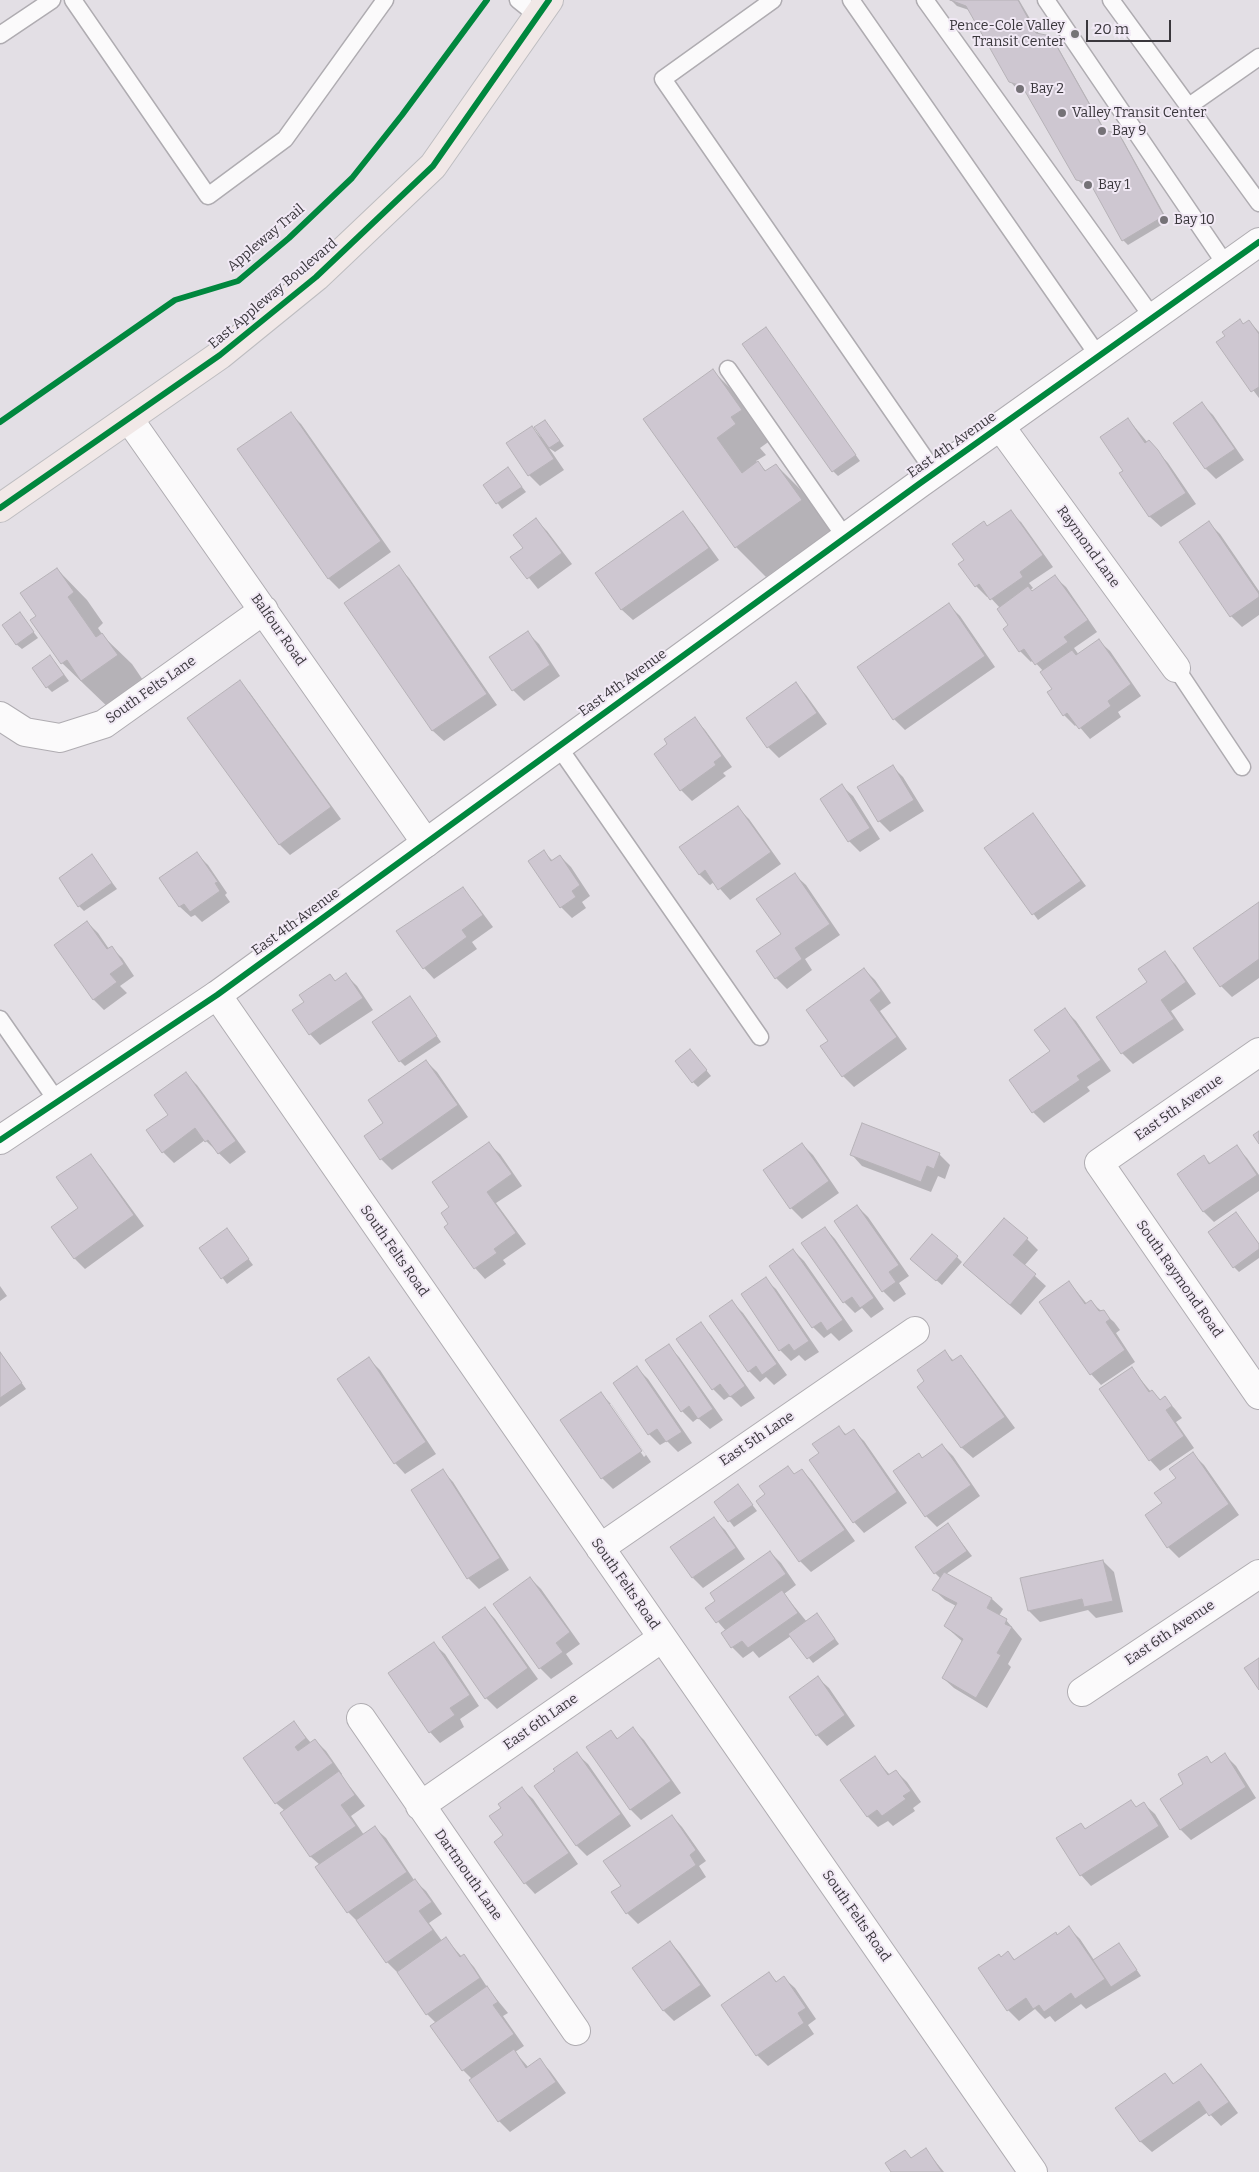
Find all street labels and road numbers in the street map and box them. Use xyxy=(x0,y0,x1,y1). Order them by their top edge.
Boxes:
street label: Appleway Trail xyxy=(224,201,308,275)
street label: East Appleway Boulevard xyxy=(205,235,341,353)
street label: East 4th Avenue xyxy=(904,408,1000,482)
street label: Raymond Lane xyxy=(1053,503,1123,591)
street label: Balfour Road xyxy=(247,591,309,669)
street label: East 4th Avenue xyxy=(576,645,670,721)
street label: South Felts Lane xyxy=(103,653,199,727)
street label: East 4th Avenue xyxy=(249,884,343,960)
street label: East 5th Avenue xyxy=(1132,1071,1226,1145)
street label: South Felts Road xyxy=(356,1202,432,1300)
street label: South Raymond Road xyxy=(1132,1217,1226,1341)
street label: East 5th Lane xyxy=(717,1408,797,1470)
street label: South Felts Road xyxy=(587,1535,663,1633)
street label: East 6th Avenue xyxy=(1122,1597,1218,1669)
street label: East 6th Lane xyxy=(501,1690,581,1754)
street label: Dartmouth Lane xyxy=(430,1826,506,1924)
street label: South Felts Road xyxy=(818,1867,894,1965)

